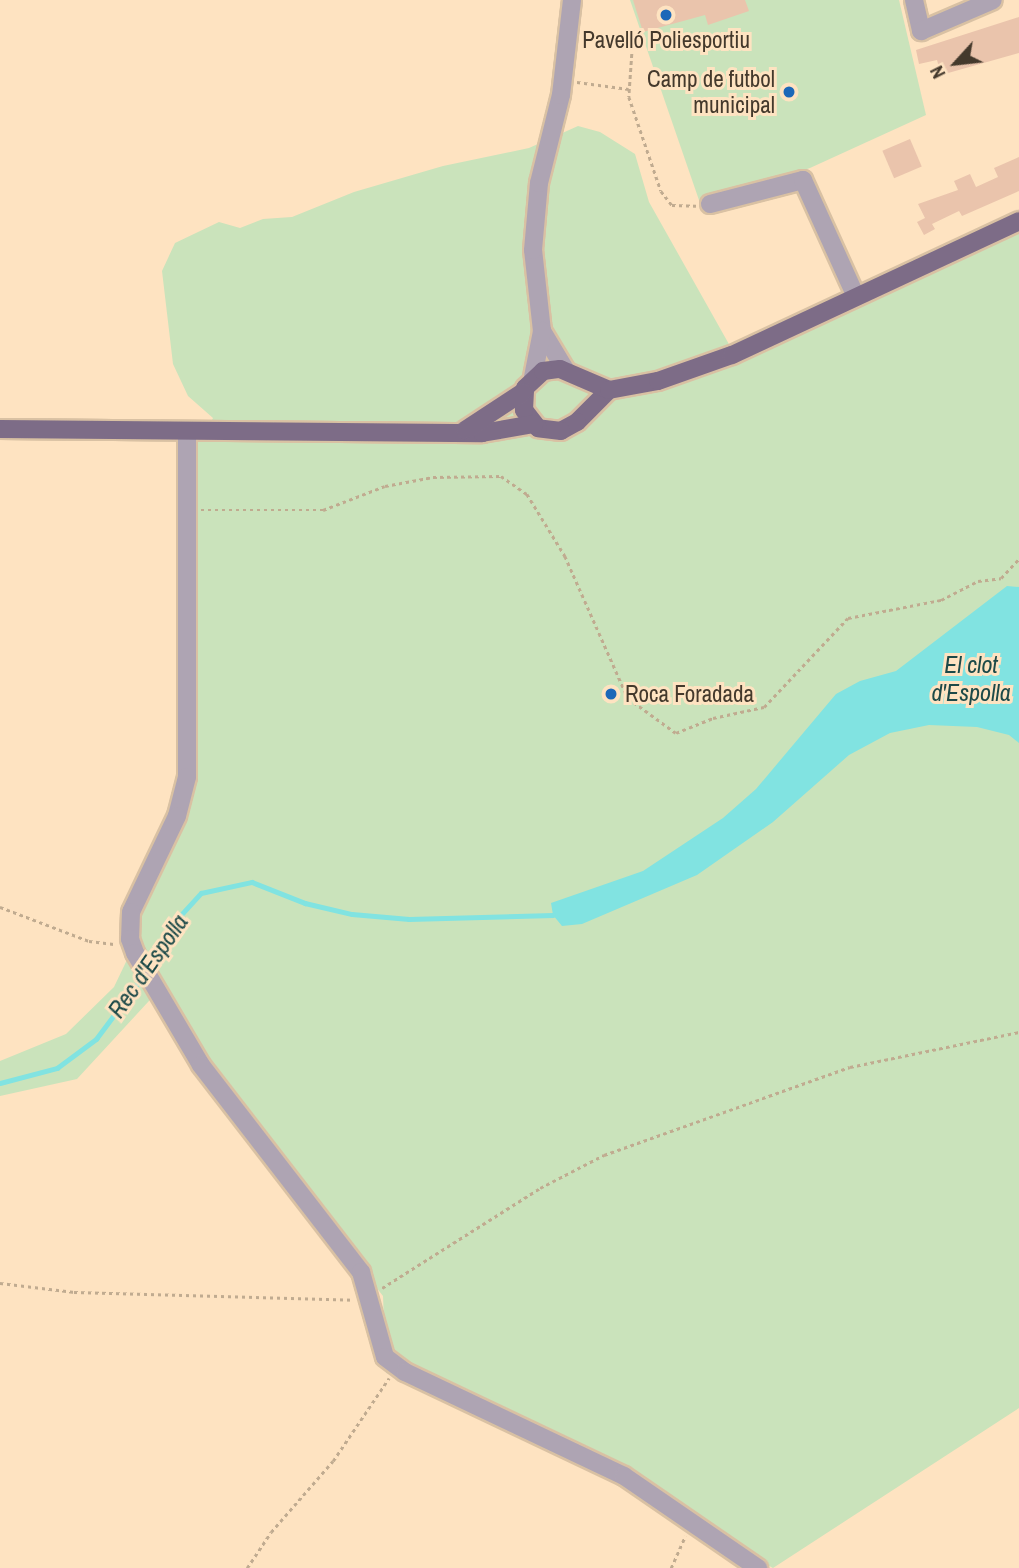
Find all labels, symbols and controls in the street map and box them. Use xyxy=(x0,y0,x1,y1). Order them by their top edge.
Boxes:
marker: Pavelló Poliesportiu xyxy=(658,7,674,23)
place label: Pavelló Poliesportiu xyxy=(582,26,750,54)
north arrow xyxy=(921,28,991,98)
text: N xyxy=(923,62,951,83)
place label: Camp de futbol municipal xyxy=(647,65,775,119)
marker: Camp de futbol municipal xyxy=(781,84,797,100)
water label: El clot d'Espolla xyxy=(931,651,1011,707)
place label: Roca Foradada xyxy=(625,680,754,708)
marker: Roca Foradada xyxy=(603,686,619,702)
water label: Rec d'Espolla xyxy=(102,909,194,1023)

